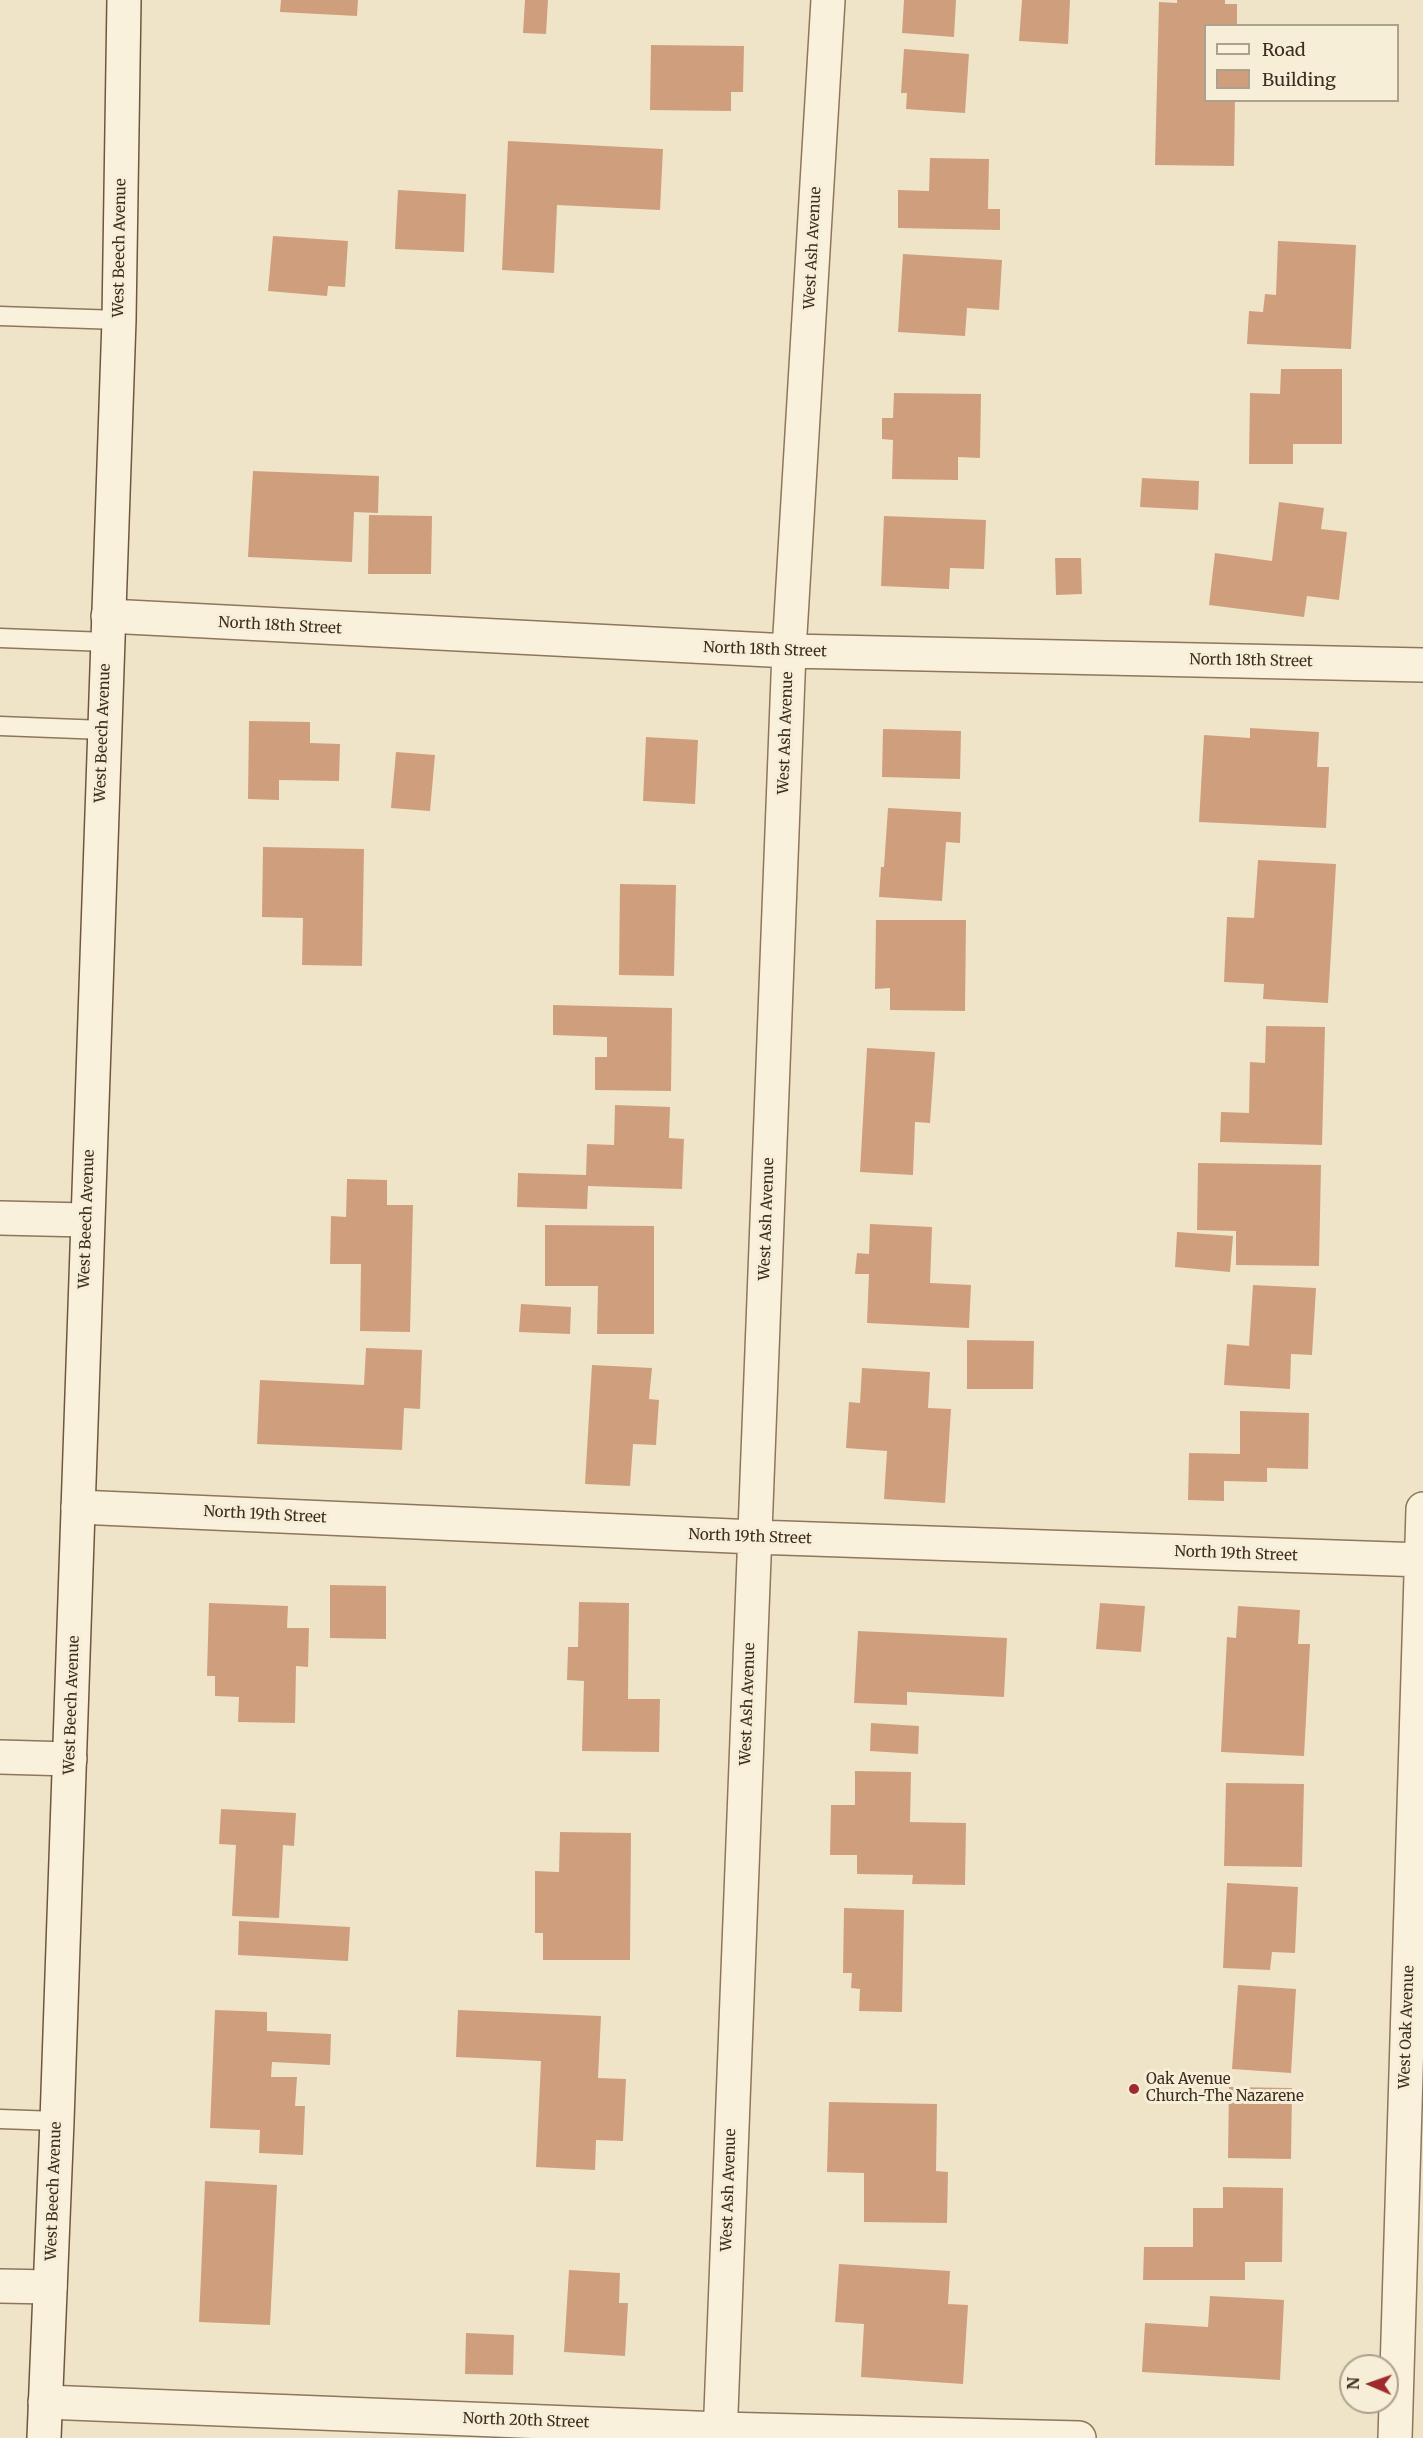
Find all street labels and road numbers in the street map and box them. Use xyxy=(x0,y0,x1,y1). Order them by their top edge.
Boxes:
street label: West Beech Avenue xyxy=(110,178,130,318)
street label: West Ash Avenue xyxy=(801,186,825,310)
street label: North 18th Street xyxy=(218,614,342,638)
street label: North 18th Street xyxy=(703,639,827,661)
street label: North 18th Street xyxy=(1189,651,1313,671)
street label: West Beech Avenue xyxy=(92,663,114,803)
street label: West Ash Avenue xyxy=(775,671,797,795)
street label: West Beech Avenue xyxy=(76,1149,98,1289)
street label: West Ash Avenue xyxy=(756,1157,778,1281)
street label: North 19th Street xyxy=(203,1503,327,1527)
street label: North 19th Street xyxy=(688,1526,812,1548)
street label: North 19th Street xyxy=(1174,1543,1298,1565)
street label: West Beech Avenue xyxy=(61,1635,83,1775)
street label: West Ash Avenue xyxy=(737,1642,759,1766)
street label: West Oak Avenue xyxy=(1396,1965,1418,2089)
street label: West Beech Avenue xyxy=(43,2121,65,2261)
street label: West Ash Avenue xyxy=(718,2128,740,2252)
street label: North 20th Street xyxy=(462,2410,590,2432)

